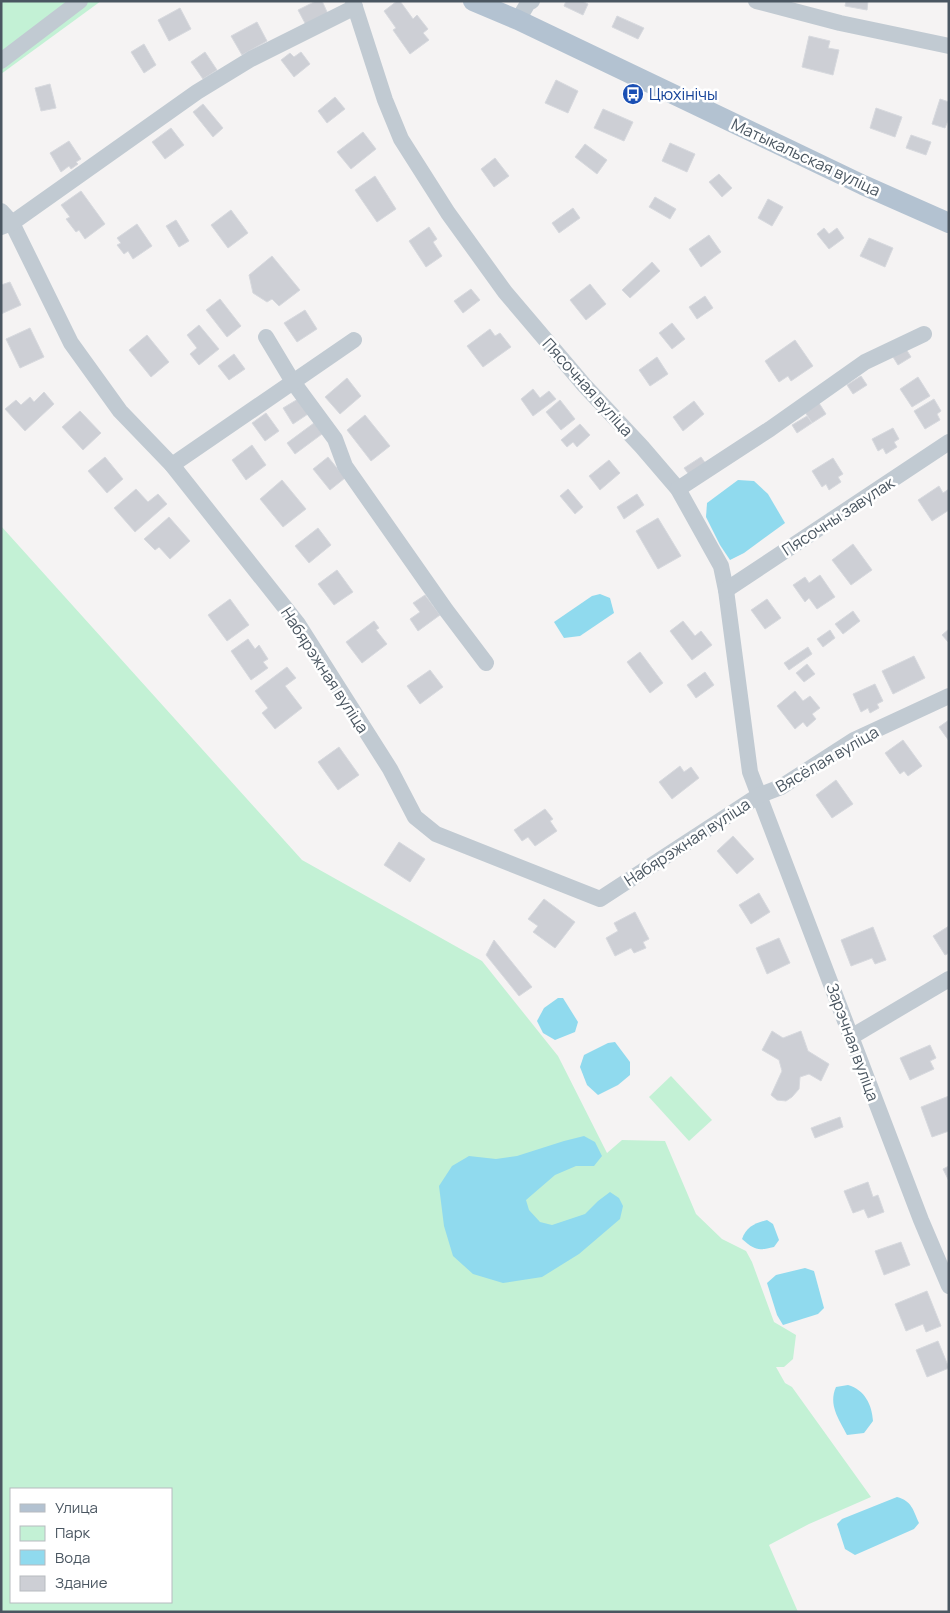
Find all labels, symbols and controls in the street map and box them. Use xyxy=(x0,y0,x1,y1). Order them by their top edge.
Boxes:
bus stop icon: Цюхінічы xyxy=(621,82,645,106)
place label: Цюхінічы xyxy=(649,83,718,105)
street label: Матыкальская вуліца xyxy=(728,113,884,201)
street label: Пясочная вуліца xyxy=(538,333,638,441)
street label: Пясочны завулак xyxy=(778,471,899,561)
street label: Набярэжная вуліца xyxy=(276,603,374,737)
street label: Вясёлая вуліца xyxy=(772,721,882,797)
street label: Набярэжная вуліца xyxy=(620,793,754,891)
street label: Зарэчная вуліца xyxy=(821,980,885,1104)
legend xyxy=(10,1488,172,1603)
text: Улица xyxy=(55,1497,98,1518)
text: Парк xyxy=(55,1522,91,1543)
text: Вода xyxy=(55,1547,90,1568)
text: Здание xyxy=(55,1572,108,1593)

